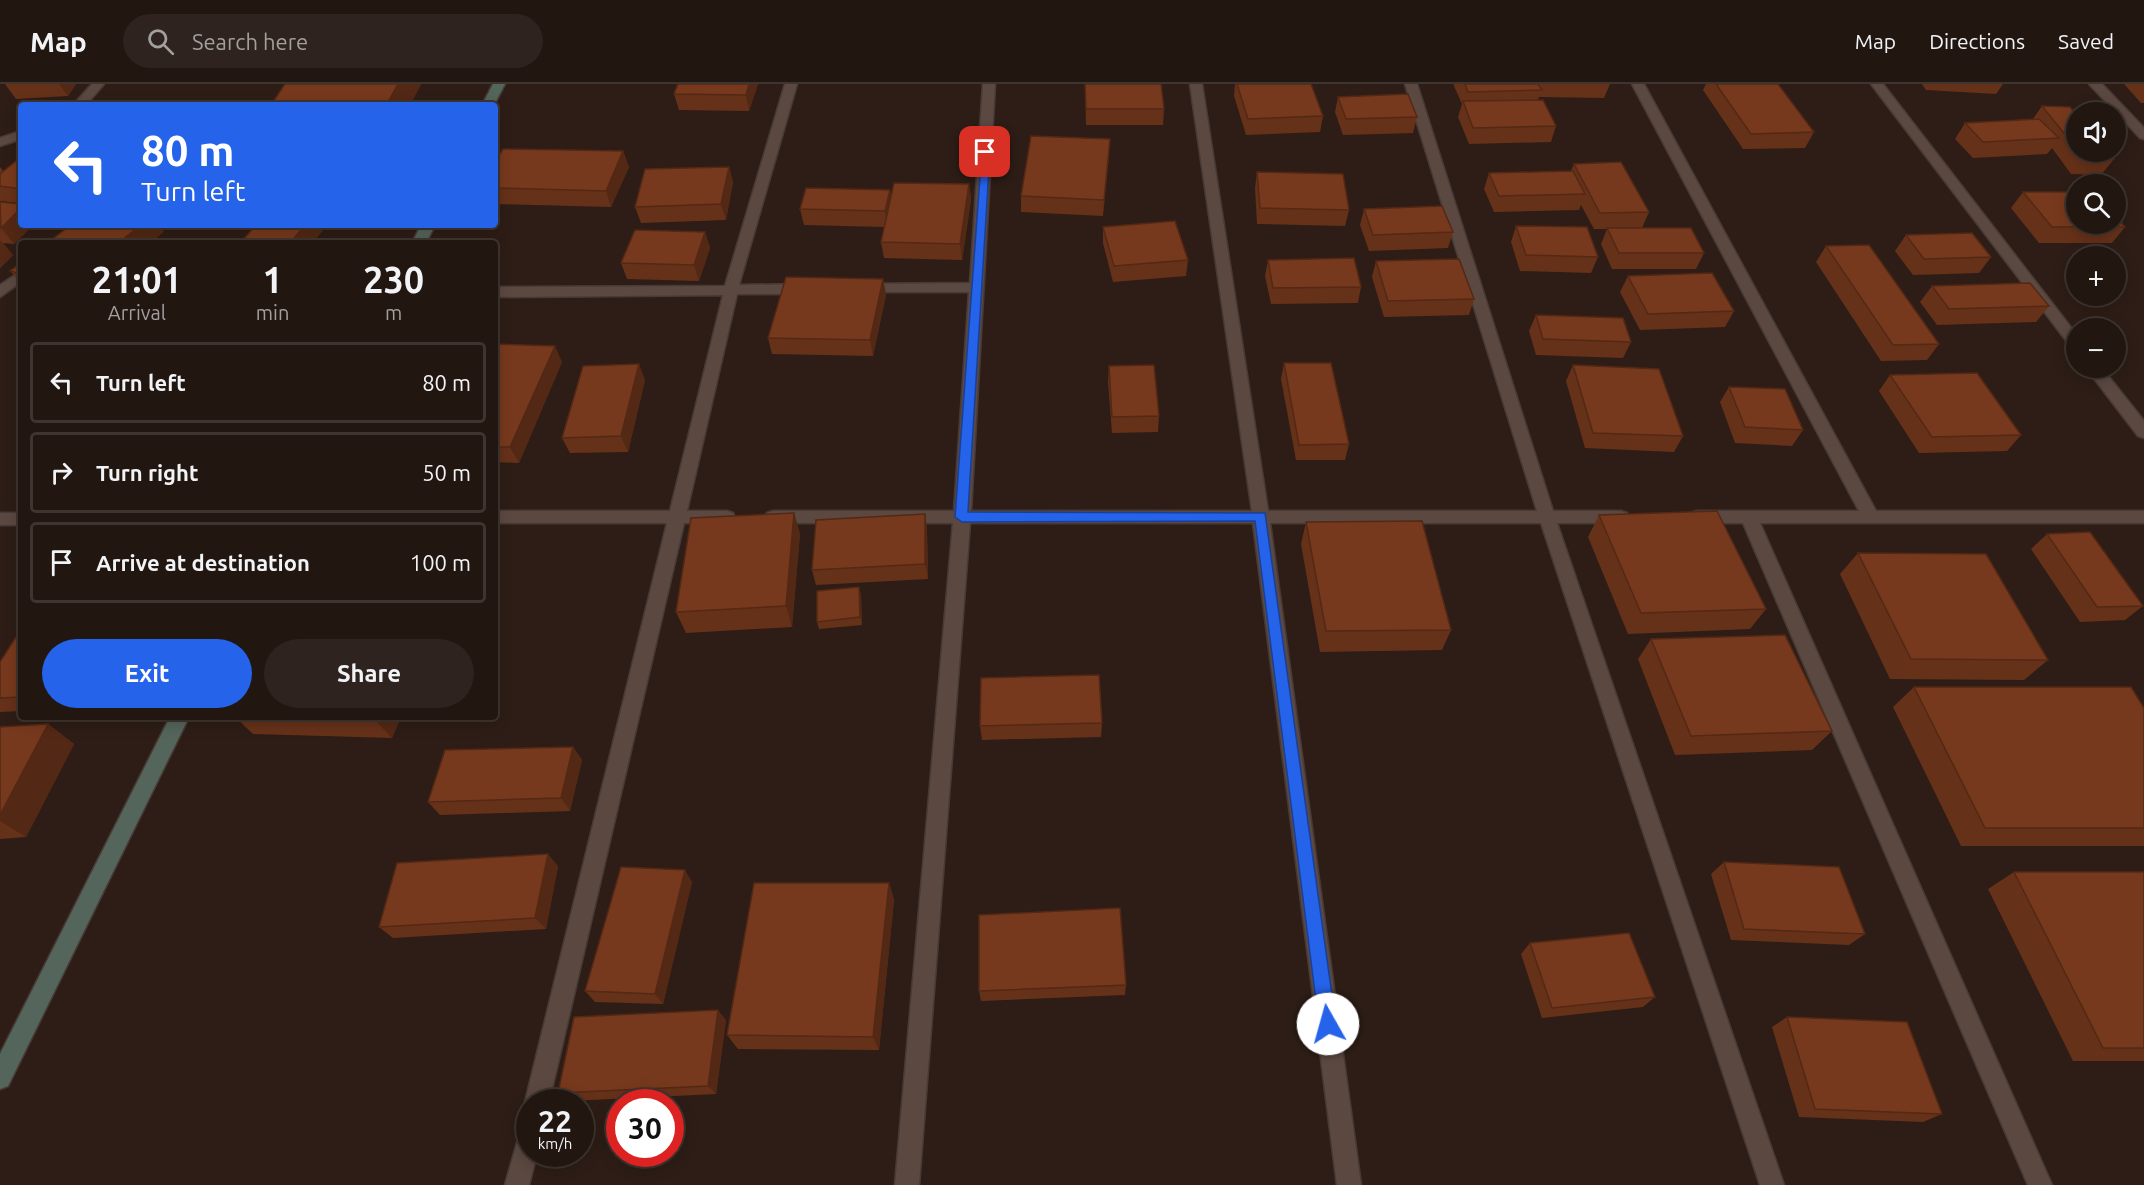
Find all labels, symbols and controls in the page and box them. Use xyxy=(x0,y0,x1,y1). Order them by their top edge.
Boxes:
search box xyxy=(123,14,543,68)
icon: search xyxy=(144,25,177,58)
text: Map xyxy=(30,26,87,57)
text: Search here xyxy=(192,29,308,54)
text: Map xyxy=(1855,29,1896,53)
text: Directions xyxy=(1929,29,2025,53)
text: Saved xyxy=(2058,29,2114,53)
map controls xyxy=(2066,102,2126,378)
button: sound xyxy=(2066,102,2126,162)
icon: left xyxy=(42,126,120,204)
pin xyxy=(959,126,1010,177)
text: 80 m xyxy=(141,127,235,174)
icon: arrive xyxy=(968,135,1001,168)
button: search xyxy=(2066,174,2126,234)
text: Turn left xyxy=(141,176,245,206)
button: + xyxy=(2066,246,2126,306)
text: 21:01 xyxy=(92,259,182,300)
text: 1 xyxy=(262,259,283,300)
text: 230 xyxy=(363,259,424,300)
text: Arrival xyxy=(108,301,166,324)
text: min xyxy=(256,301,289,324)
text: m xyxy=(385,301,402,324)
button: − xyxy=(2066,318,2126,378)
icon: left xyxy=(45,366,78,399)
text: Turn left xyxy=(96,370,186,395)
text: 80 m xyxy=(422,370,471,395)
icon: right xyxy=(45,456,78,489)
text: Turn right xyxy=(96,460,198,485)
text: 50 m xyxy=(422,460,471,485)
icon: arrive xyxy=(45,546,78,579)
text: Arrive at destination xyxy=(96,550,310,575)
text: 100 m xyxy=(410,550,471,575)
button: Exit xyxy=(42,639,252,708)
button: Share xyxy=(264,639,474,708)
position arrow xyxy=(1296,992,1360,1056)
speed limit sign: 30 xyxy=(606,1089,684,1167)
text: 22 xyxy=(538,1104,572,1138)
text: km/h xyxy=(538,1135,572,1152)

